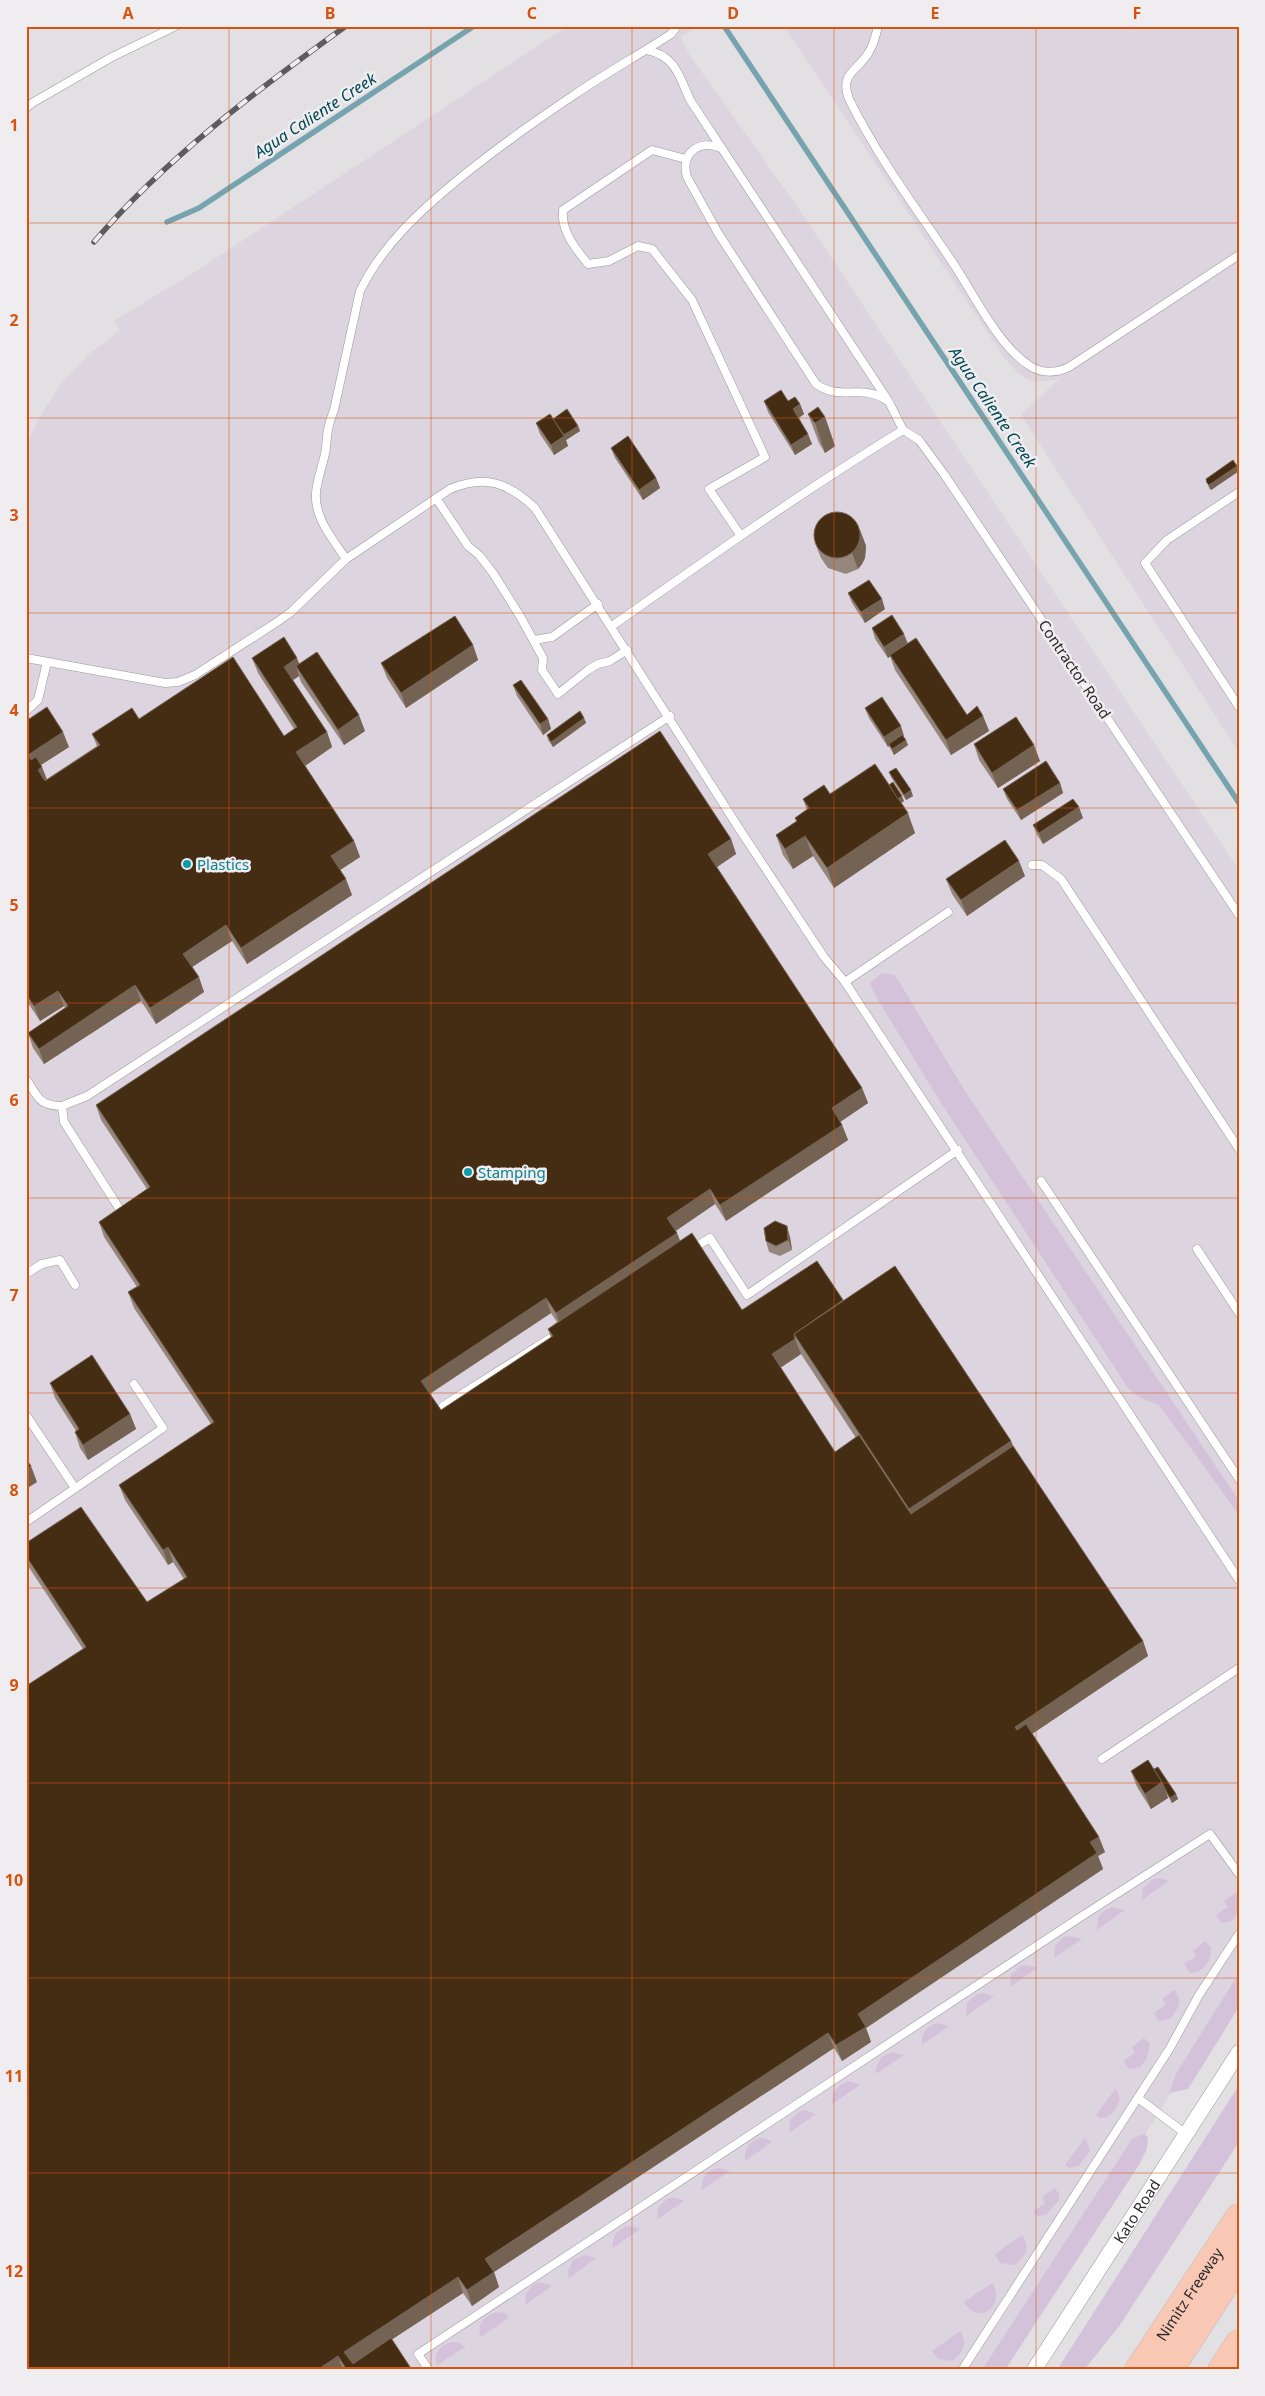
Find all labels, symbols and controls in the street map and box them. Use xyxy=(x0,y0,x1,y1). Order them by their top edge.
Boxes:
text: A xyxy=(122,2,134,24)
text: B xyxy=(325,2,335,24)
text: C xyxy=(527,2,537,24)
text: D xyxy=(727,2,739,24)
text: E xyxy=(931,2,940,24)
text: F xyxy=(1133,2,1141,24)
water label: Agua Caliente Creek xyxy=(249,67,381,163)
text: 1 xyxy=(9,114,19,136)
text: 2 xyxy=(9,309,19,331)
water label: Agua Caliente Creek xyxy=(944,341,1042,473)
text: 3 xyxy=(9,504,19,526)
street label: Contractor Road xyxy=(1034,616,1116,722)
text: 4 xyxy=(9,699,19,721)
place label: Plastics xyxy=(197,854,249,874)
marker: Plastics xyxy=(181,858,193,870)
text: 5 xyxy=(9,894,19,916)
text: 6 xyxy=(9,1089,19,1111)
place label: Stamping xyxy=(478,1162,546,1182)
marker: Stamping xyxy=(462,1166,474,1178)
text: 7 xyxy=(9,1284,19,1306)
text: 8 xyxy=(9,1479,19,1501)
text: 9 xyxy=(9,1674,19,1696)
text: 10 xyxy=(5,1869,23,1891)
text: 11 xyxy=(5,2065,23,2087)
street label: Kato Road xyxy=(1108,2175,1164,2247)
street label: Nimitz Freeway xyxy=(1151,2243,1227,2345)
text: 12 xyxy=(5,2260,23,2282)

